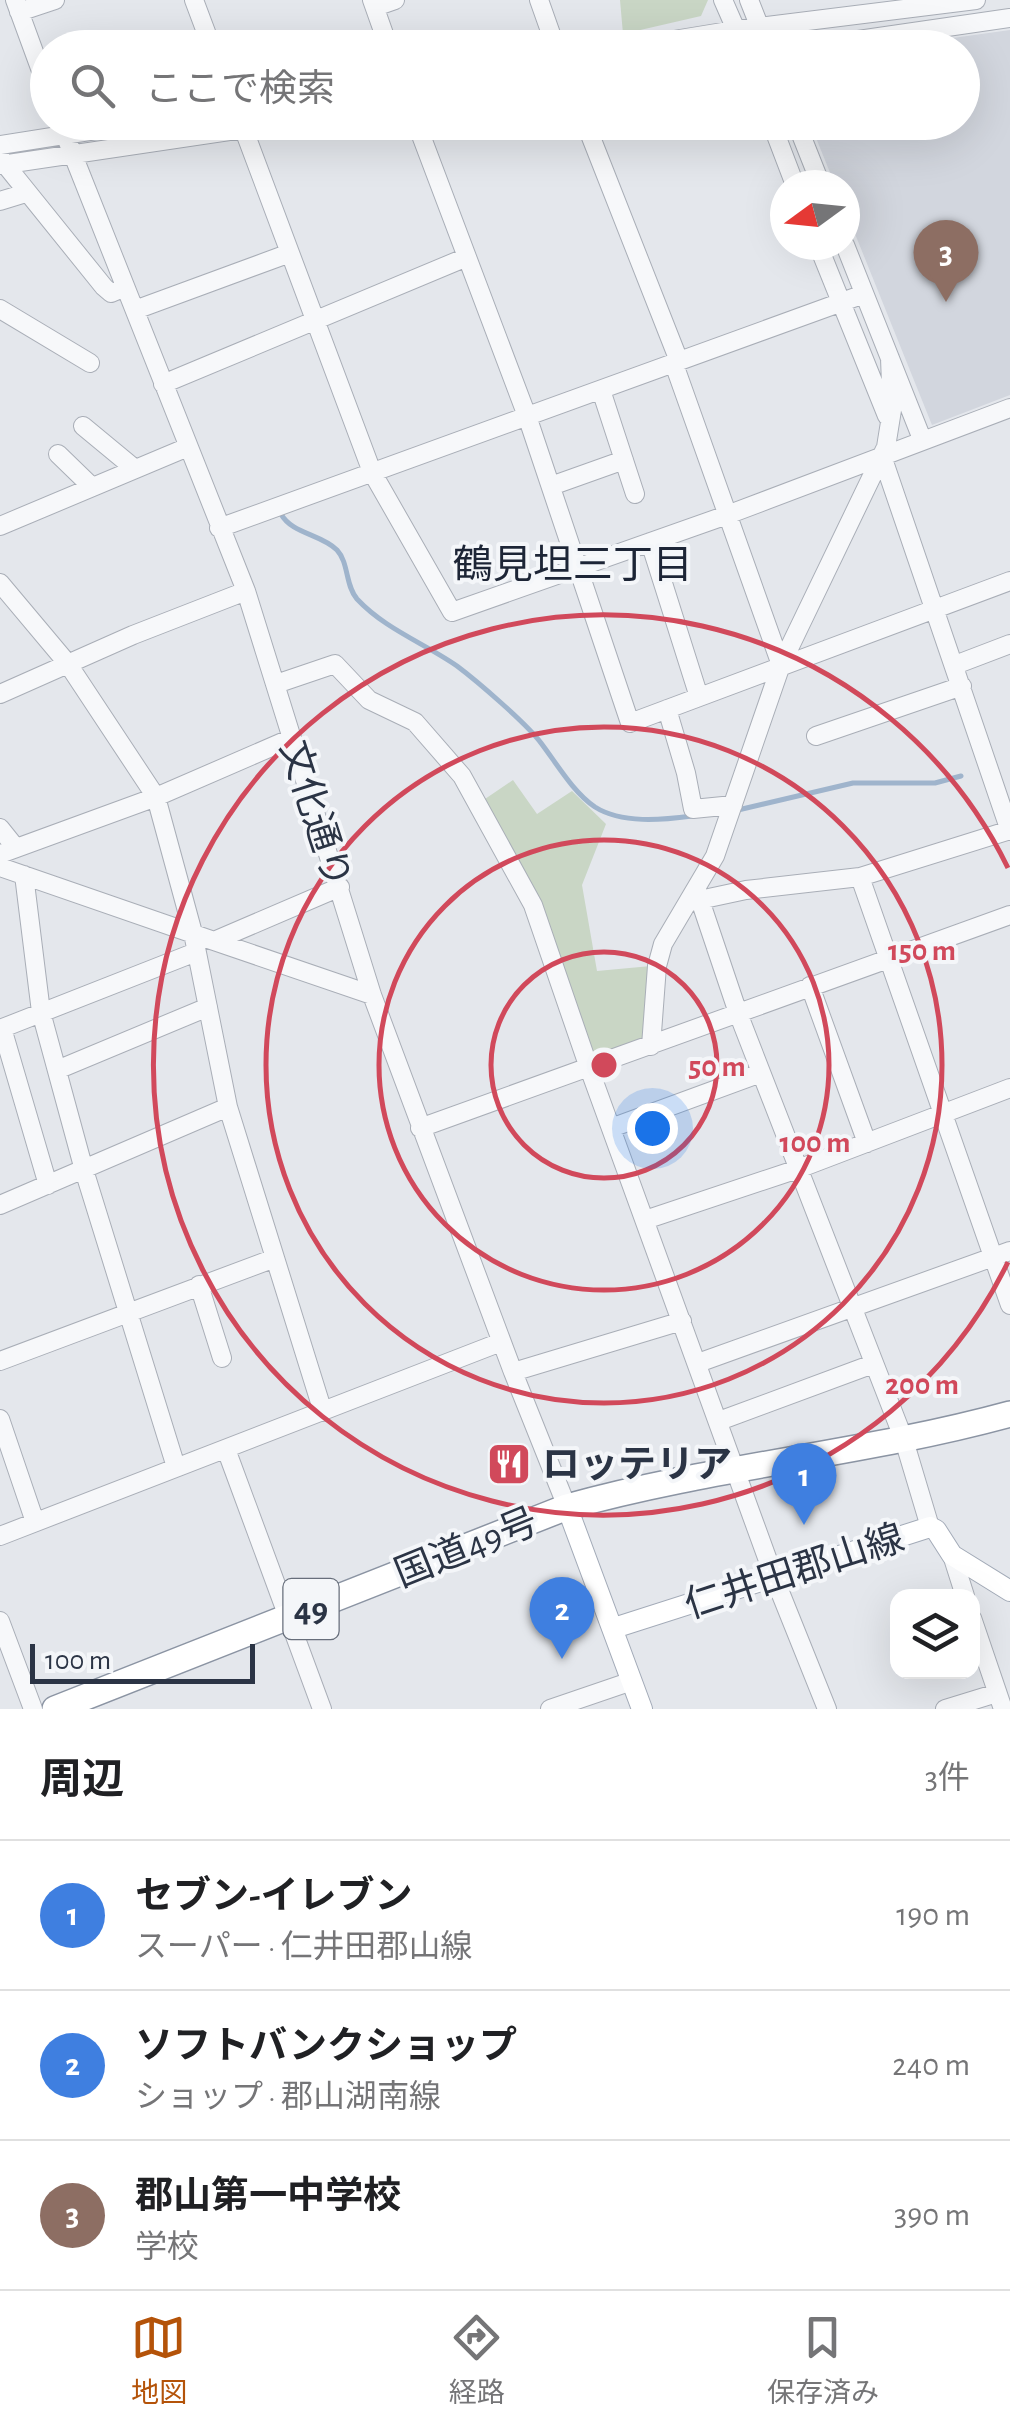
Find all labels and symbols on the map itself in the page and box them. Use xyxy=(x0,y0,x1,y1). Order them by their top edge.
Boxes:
north arrow xyxy=(770,170,860,260)
pin: 3 xyxy=(914,220,978,302)
district label: 鶴見坦三丁目 xyxy=(453,544,693,586)
street label: 文化通り xyxy=(273,736,359,893)
text: 150 m xyxy=(888,936,956,966)
centre of rings xyxy=(586,1047,622,1083)
text: 50 m xyxy=(688,1052,746,1082)
your location xyxy=(627,1103,678,1154)
text: 100 m xyxy=(780,1128,850,1158)
text: 200 m xyxy=(885,1370,959,1400)
restaurant icon: ロッテリア xyxy=(486,1441,532,1487)
pin: 1 xyxy=(772,1442,836,1525)
place label: ロッテリア xyxy=(542,1447,732,1485)
street label: 国道49号 xyxy=(389,1501,543,1595)
street label: 仁井田郡山線 xyxy=(680,1518,909,1626)
pin: 2 xyxy=(530,1576,594,1659)
road number: 49 xyxy=(284,1579,338,1639)
scale bar xyxy=(30,1639,255,1684)

